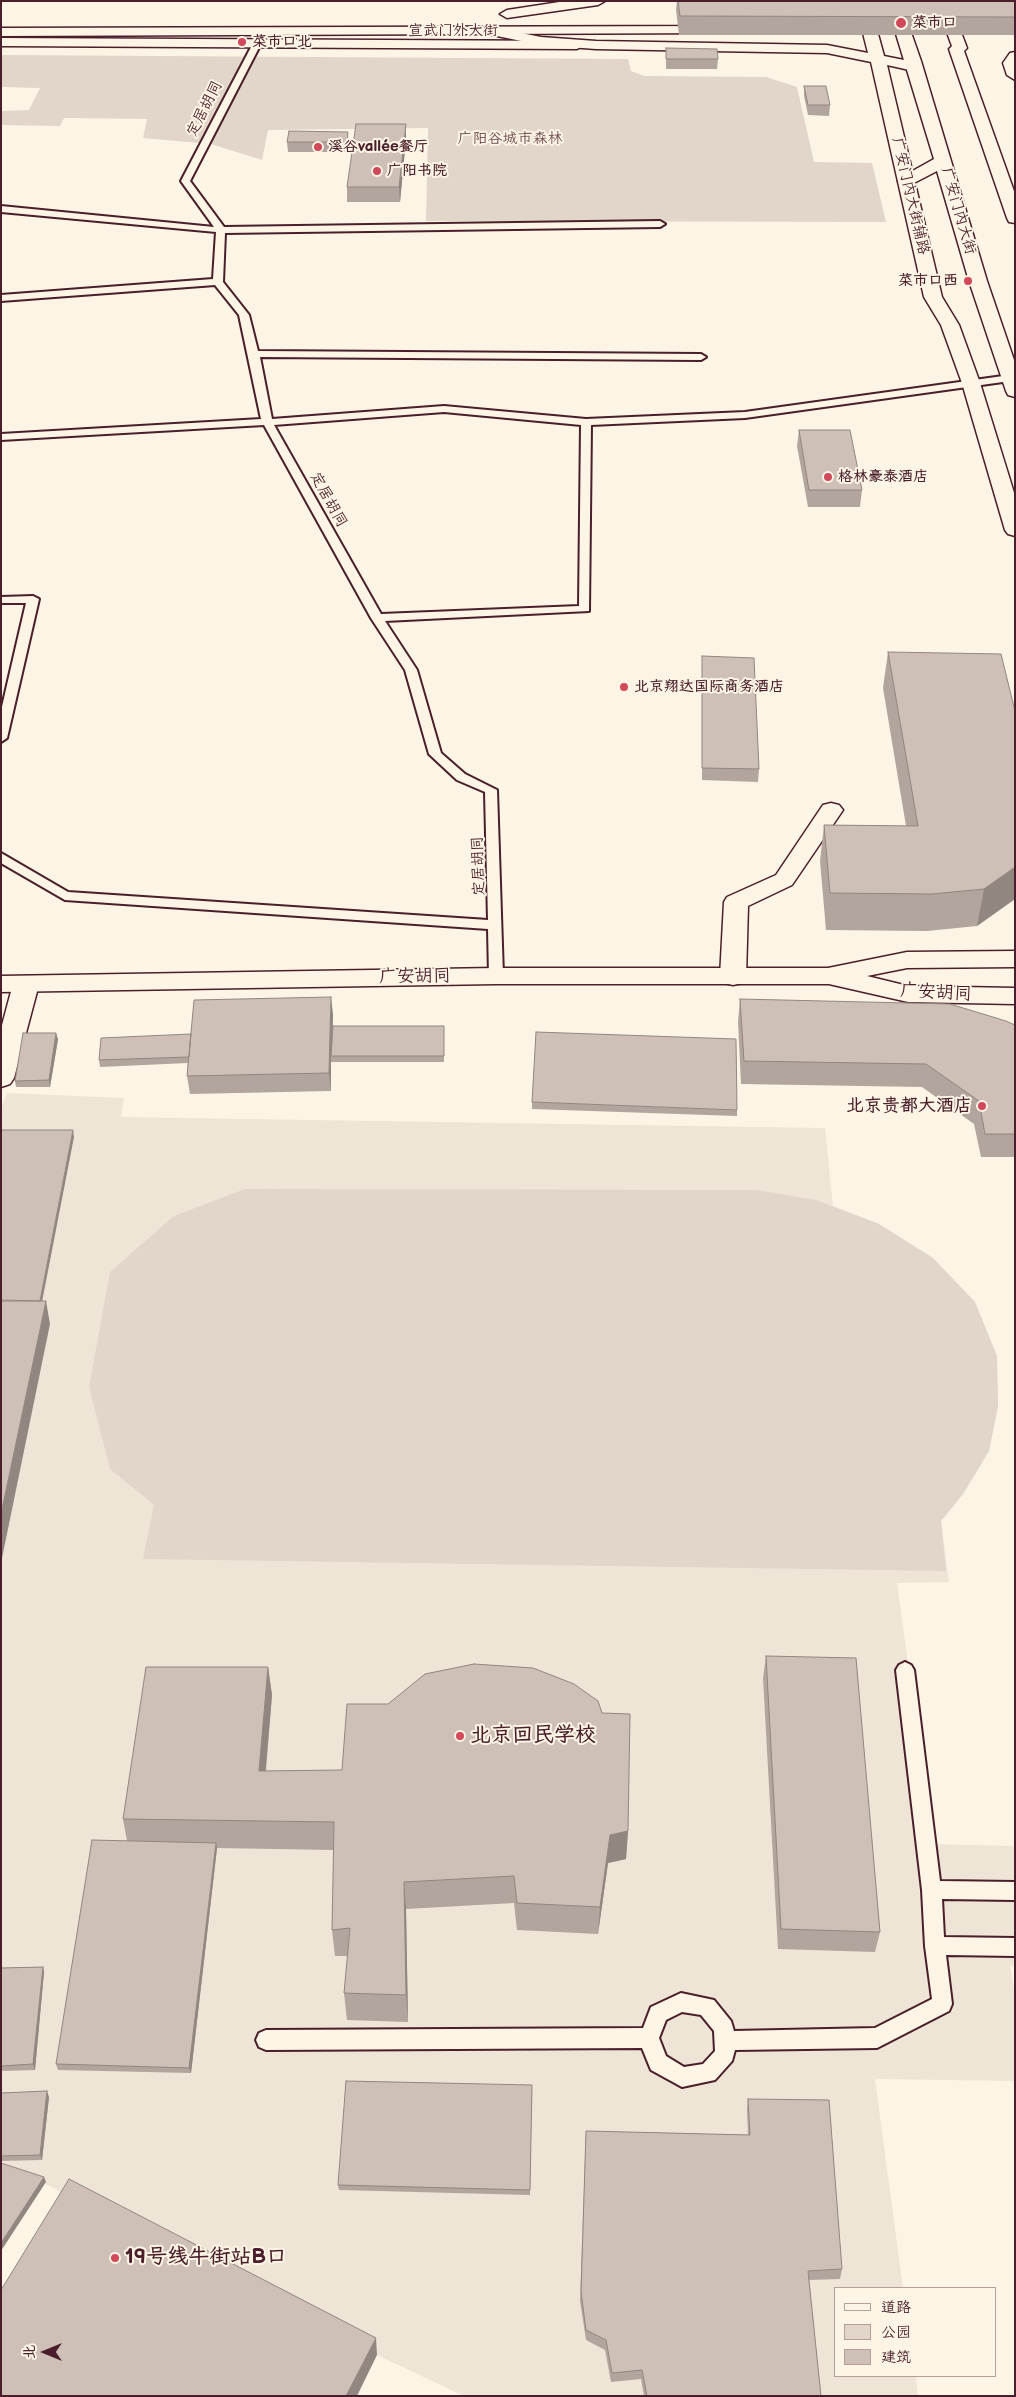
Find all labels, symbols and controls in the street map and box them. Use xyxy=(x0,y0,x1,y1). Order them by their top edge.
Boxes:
place label: 菜市口 xyxy=(912,14,957,32)
marker: 菜市口 xyxy=(894,16,908,30)
street label: 宣武门外大街 xyxy=(408,22,498,40)
place label: 菜市口北 xyxy=(252,33,312,51)
marker: 菜市口北 xyxy=(236,36,248,48)
street label: 定居胡同 xyxy=(183,78,227,140)
park label: 广阳谷城市森林 xyxy=(458,130,562,148)
street label: 广安门内大街辅路 xyxy=(888,136,932,256)
place label: 溪谷vallée餐厅 xyxy=(328,138,428,156)
marker: 溪谷vallée餐厅 xyxy=(312,141,324,153)
place label: 广阳书院 xyxy=(387,162,447,180)
marker: 广阳书院 xyxy=(371,165,383,177)
street label: 广安门内大街 xyxy=(937,165,979,257)
place label: 菜市口西 xyxy=(898,272,958,290)
marker: 菜市口西 xyxy=(962,275,974,287)
place label: 格林豪泰酒店 xyxy=(838,468,928,486)
street label: 定居胡同 xyxy=(306,469,350,531)
marker: 格林豪泰酒店 xyxy=(822,471,834,483)
place label: 北京翔达国际商务酒店 xyxy=(634,678,784,696)
marker: 北京翔达国际商务酒店 xyxy=(618,681,630,693)
street label: 定居胡同 xyxy=(469,836,489,896)
street label: 广安胡同 xyxy=(379,966,451,988)
street label: 广安胡同 xyxy=(899,980,973,1006)
place label: 北京贵都大酒店 xyxy=(846,1095,972,1117)
marker: 北京贵都大酒店 xyxy=(976,1100,988,1112)
place label: 北京回民学校 xyxy=(470,1723,596,1749)
marker: 北京回民学校 xyxy=(454,1730,466,1742)
place label: 19号线牛街站B口 xyxy=(125,2245,287,2271)
marker: 19号线牛街站B口 xyxy=(109,2252,121,2264)
legend xyxy=(834,2287,996,2377)
text: 道路 xyxy=(881,2298,911,2317)
text: 公园 xyxy=(881,2323,911,2342)
north arrow xyxy=(20,2327,70,2377)
text: 北 xyxy=(21,2345,38,2359)
text: 建筑 xyxy=(881,2348,911,2367)

